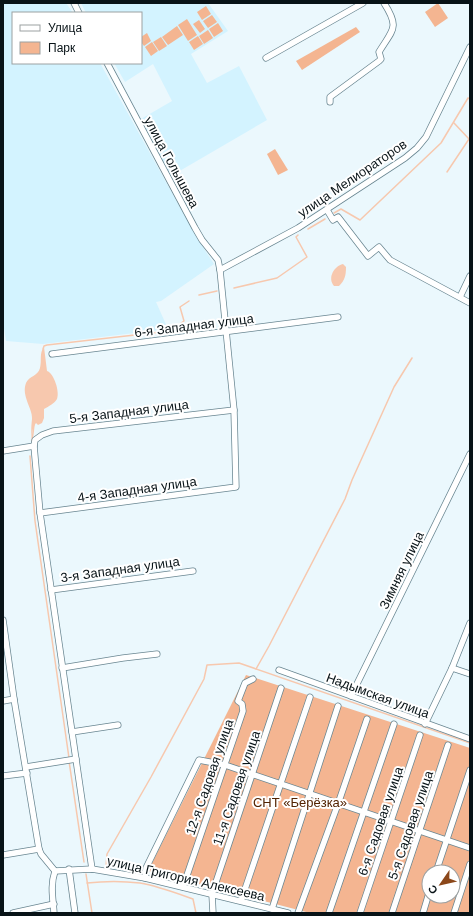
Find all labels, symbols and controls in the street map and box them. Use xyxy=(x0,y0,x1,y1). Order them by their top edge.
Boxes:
legend xyxy=(12,12,142,64)
text: Улица xyxy=(48,21,82,35)
text: Парк xyxy=(48,41,76,55)
street label: улица Голышева xyxy=(141,114,202,211)
street label: улица Мелиораторов xyxy=(295,136,410,220)
street label: 6-я Западная улица xyxy=(134,311,255,340)
street label: 5-я Западная улица xyxy=(69,397,190,426)
street label: 4-я Западная улица xyxy=(77,474,198,505)
street label: Зимняя улица xyxy=(376,528,427,612)
street label: 3-я Западная улица xyxy=(60,554,181,585)
street label: Надымская улица xyxy=(324,670,432,721)
street label: 12-я Садовая улица xyxy=(183,717,237,837)
street label: 11-я Садовая улица xyxy=(210,728,263,848)
street label: 6-я Садовая улица xyxy=(355,764,406,878)
street label: 5-я Садовая улица xyxy=(385,768,436,882)
park label: СНТ «Берёзка» xyxy=(253,795,347,810)
street label: улица Григория Алексеева xyxy=(106,853,267,904)
north arrow xyxy=(421,864,461,904)
text: С xyxy=(425,883,440,896)

